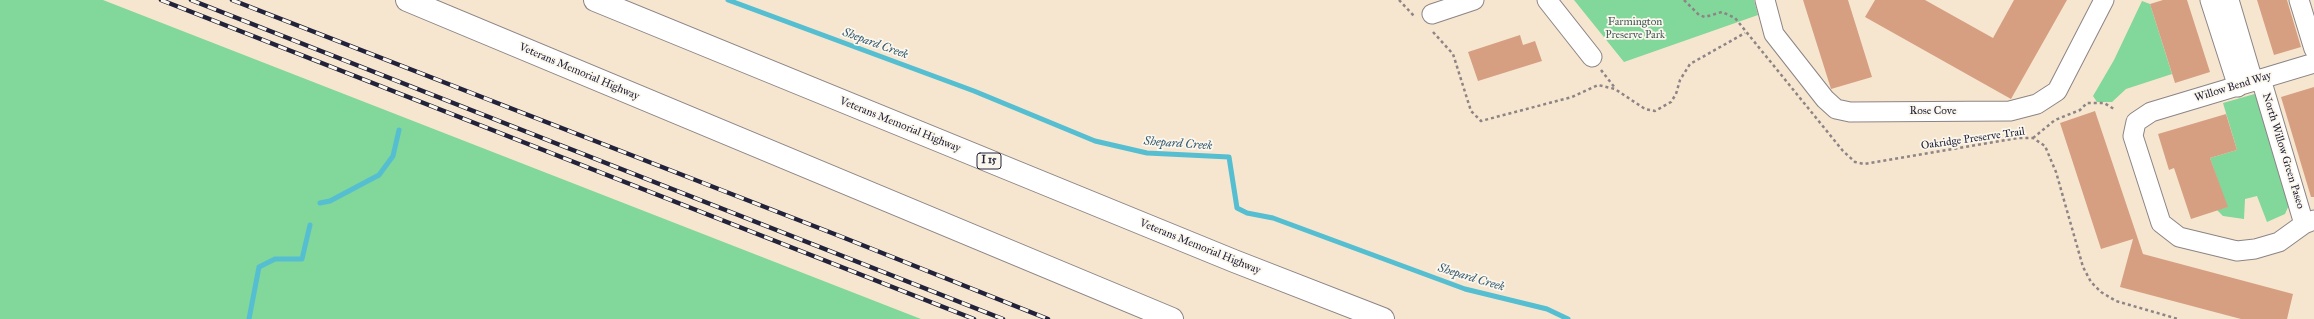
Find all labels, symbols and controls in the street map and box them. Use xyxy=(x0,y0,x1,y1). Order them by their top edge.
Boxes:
park label: Farmington Preserve Park xyxy=(1605,15,1665,41)
water label: Shepard Creek xyxy=(840,25,910,63)
street label: Veterans Memorial Highway xyxy=(517,41,641,103)
street label: Willow Bend Way xyxy=(2193,69,2273,105)
street label: North Willow Green Paseo xyxy=(2259,92,2307,210)
street label: Veterans Memorial Highway xyxy=(838,95,962,155)
street label: Rose Cove xyxy=(1910,104,1956,118)
street label: Oakridge Preserve Trail xyxy=(1920,125,2026,153)
water label: Shepard Creek xyxy=(1143,134,1213,154)
road number: I 15 xyxy=(977,153,1001,169)
street label: Veterans Memorial Highway xyxy=(1138,217,1262,277)
water label: Shepard Creek xyxy=(1436,261,1506,295)

